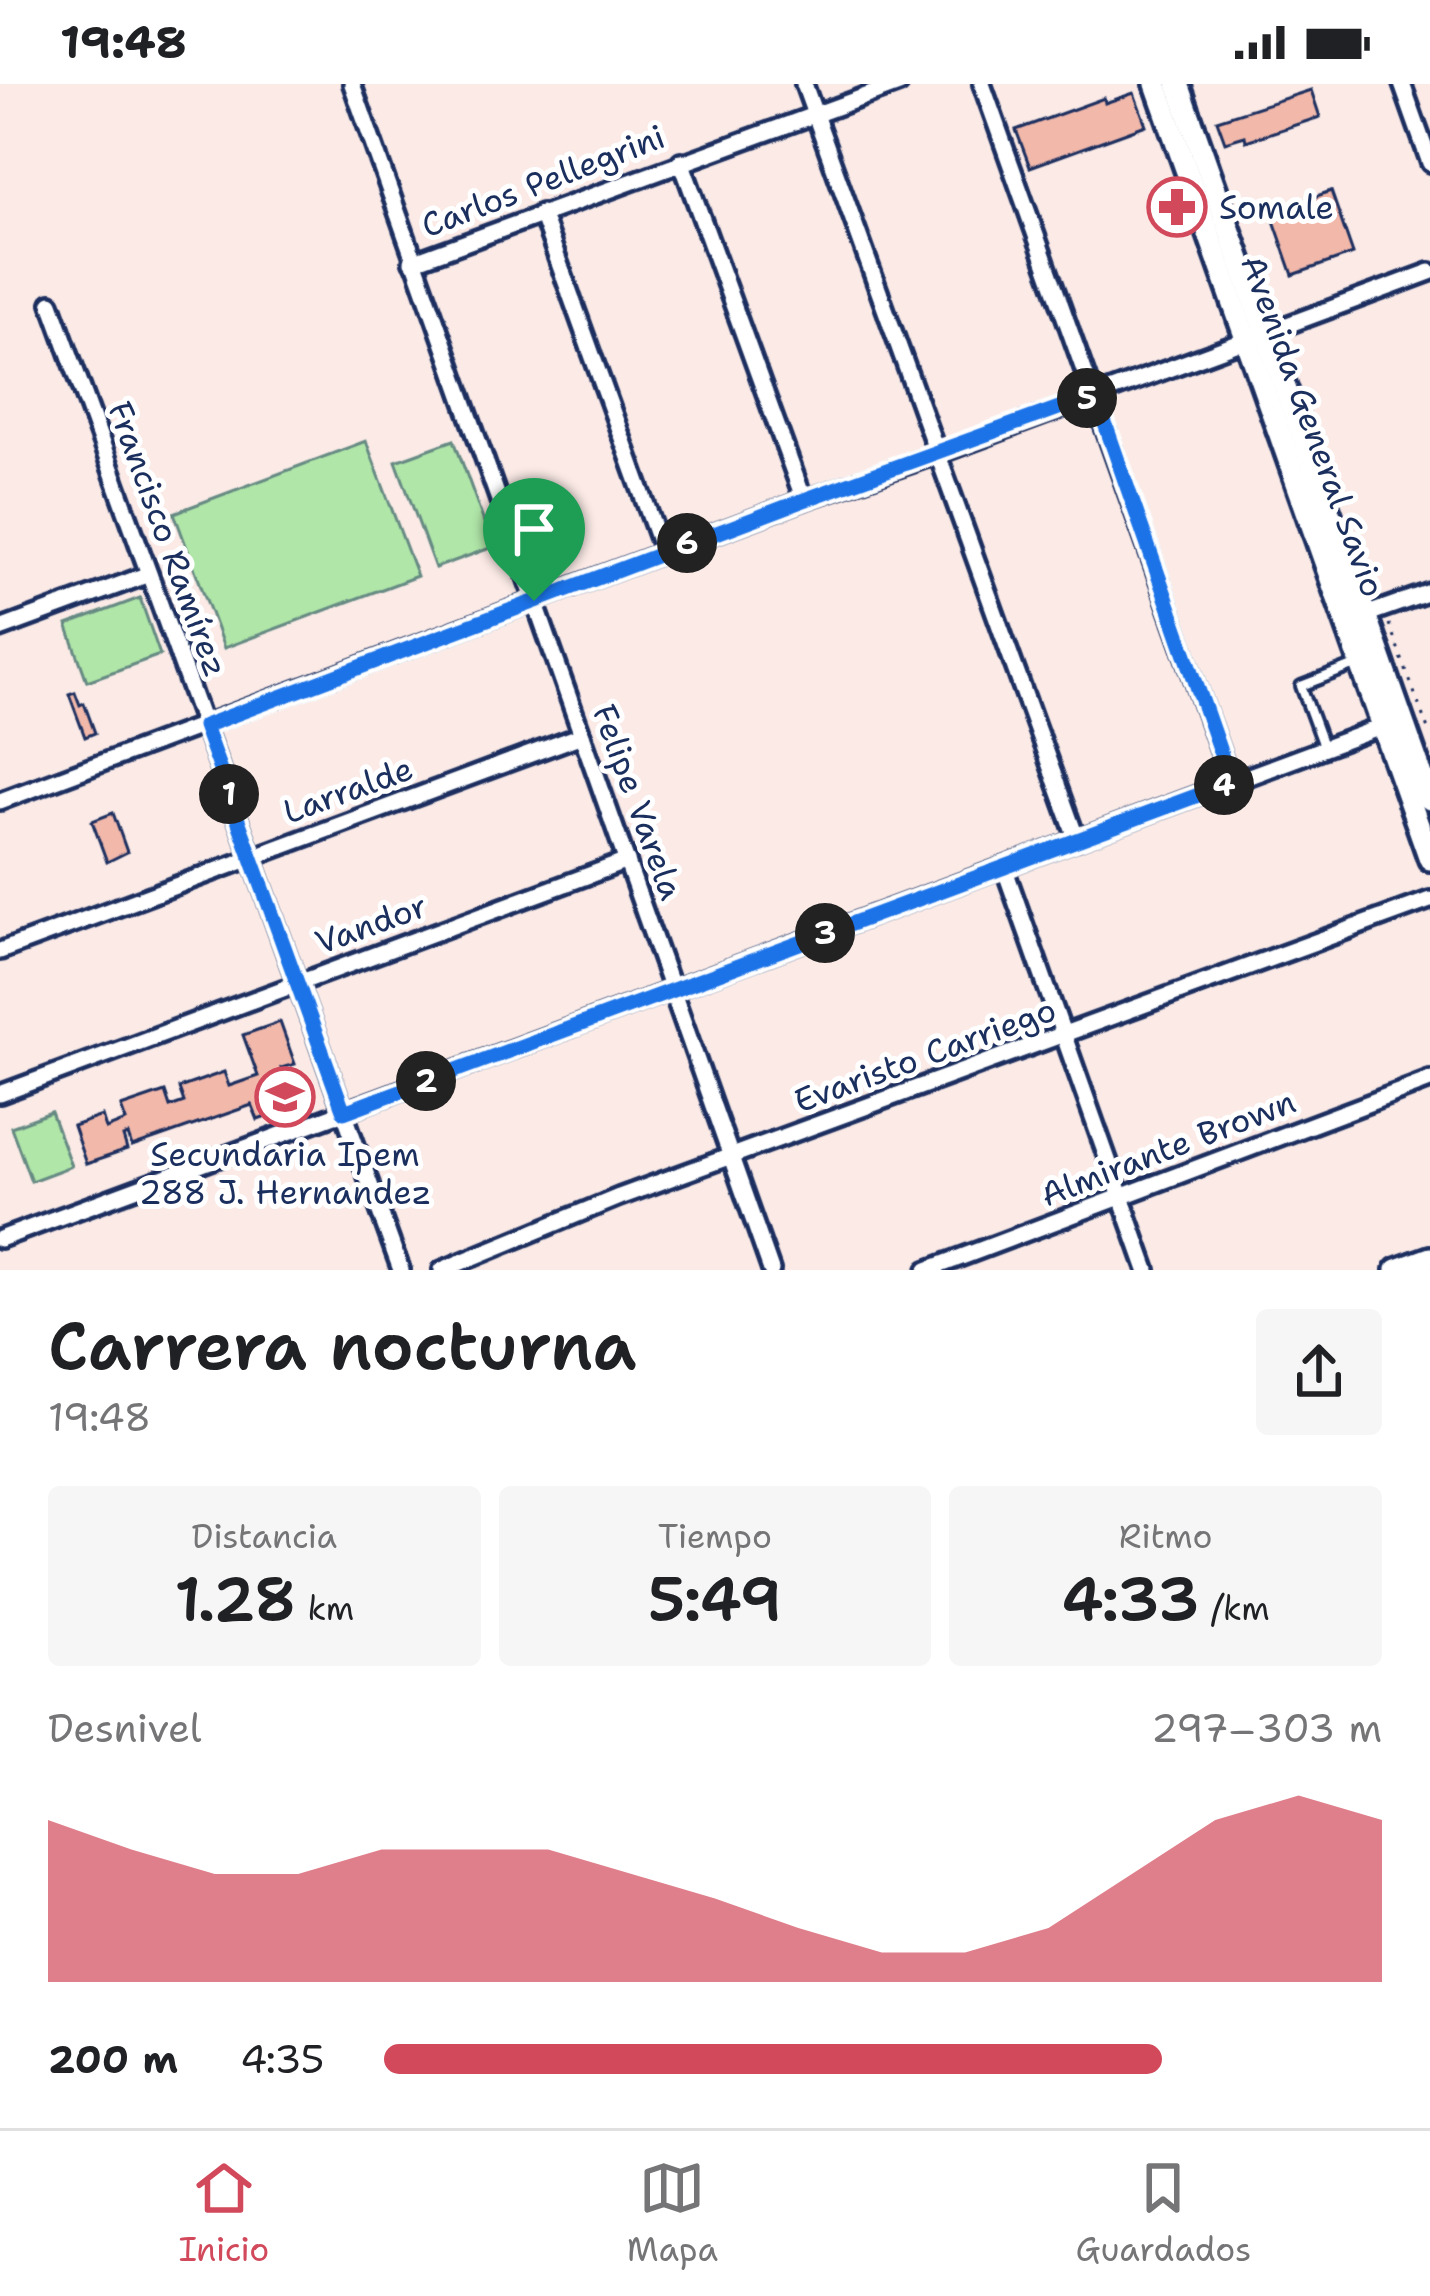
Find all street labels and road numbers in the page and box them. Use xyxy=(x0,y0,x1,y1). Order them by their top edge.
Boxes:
street label: Carlos Pellegrini xyxy=(415,114,671,248)
street label: Avenida General Savio xyxy=(1230,249,1396,603)
street label: Francisco Ramírez xyxy=(97,395,239,683)
street label: Felipe Varela xyxy=(582,698,694,906)
street label: Larralde xyxy=(277,746,419,834)
street label: Vandor xyxy=(309,883,433,965)
street label: Evaristo Carriego xyxy=(788,987,1062,1123)
street label: Almirante Brown xyxy=(1034,1079,1302,1217)

